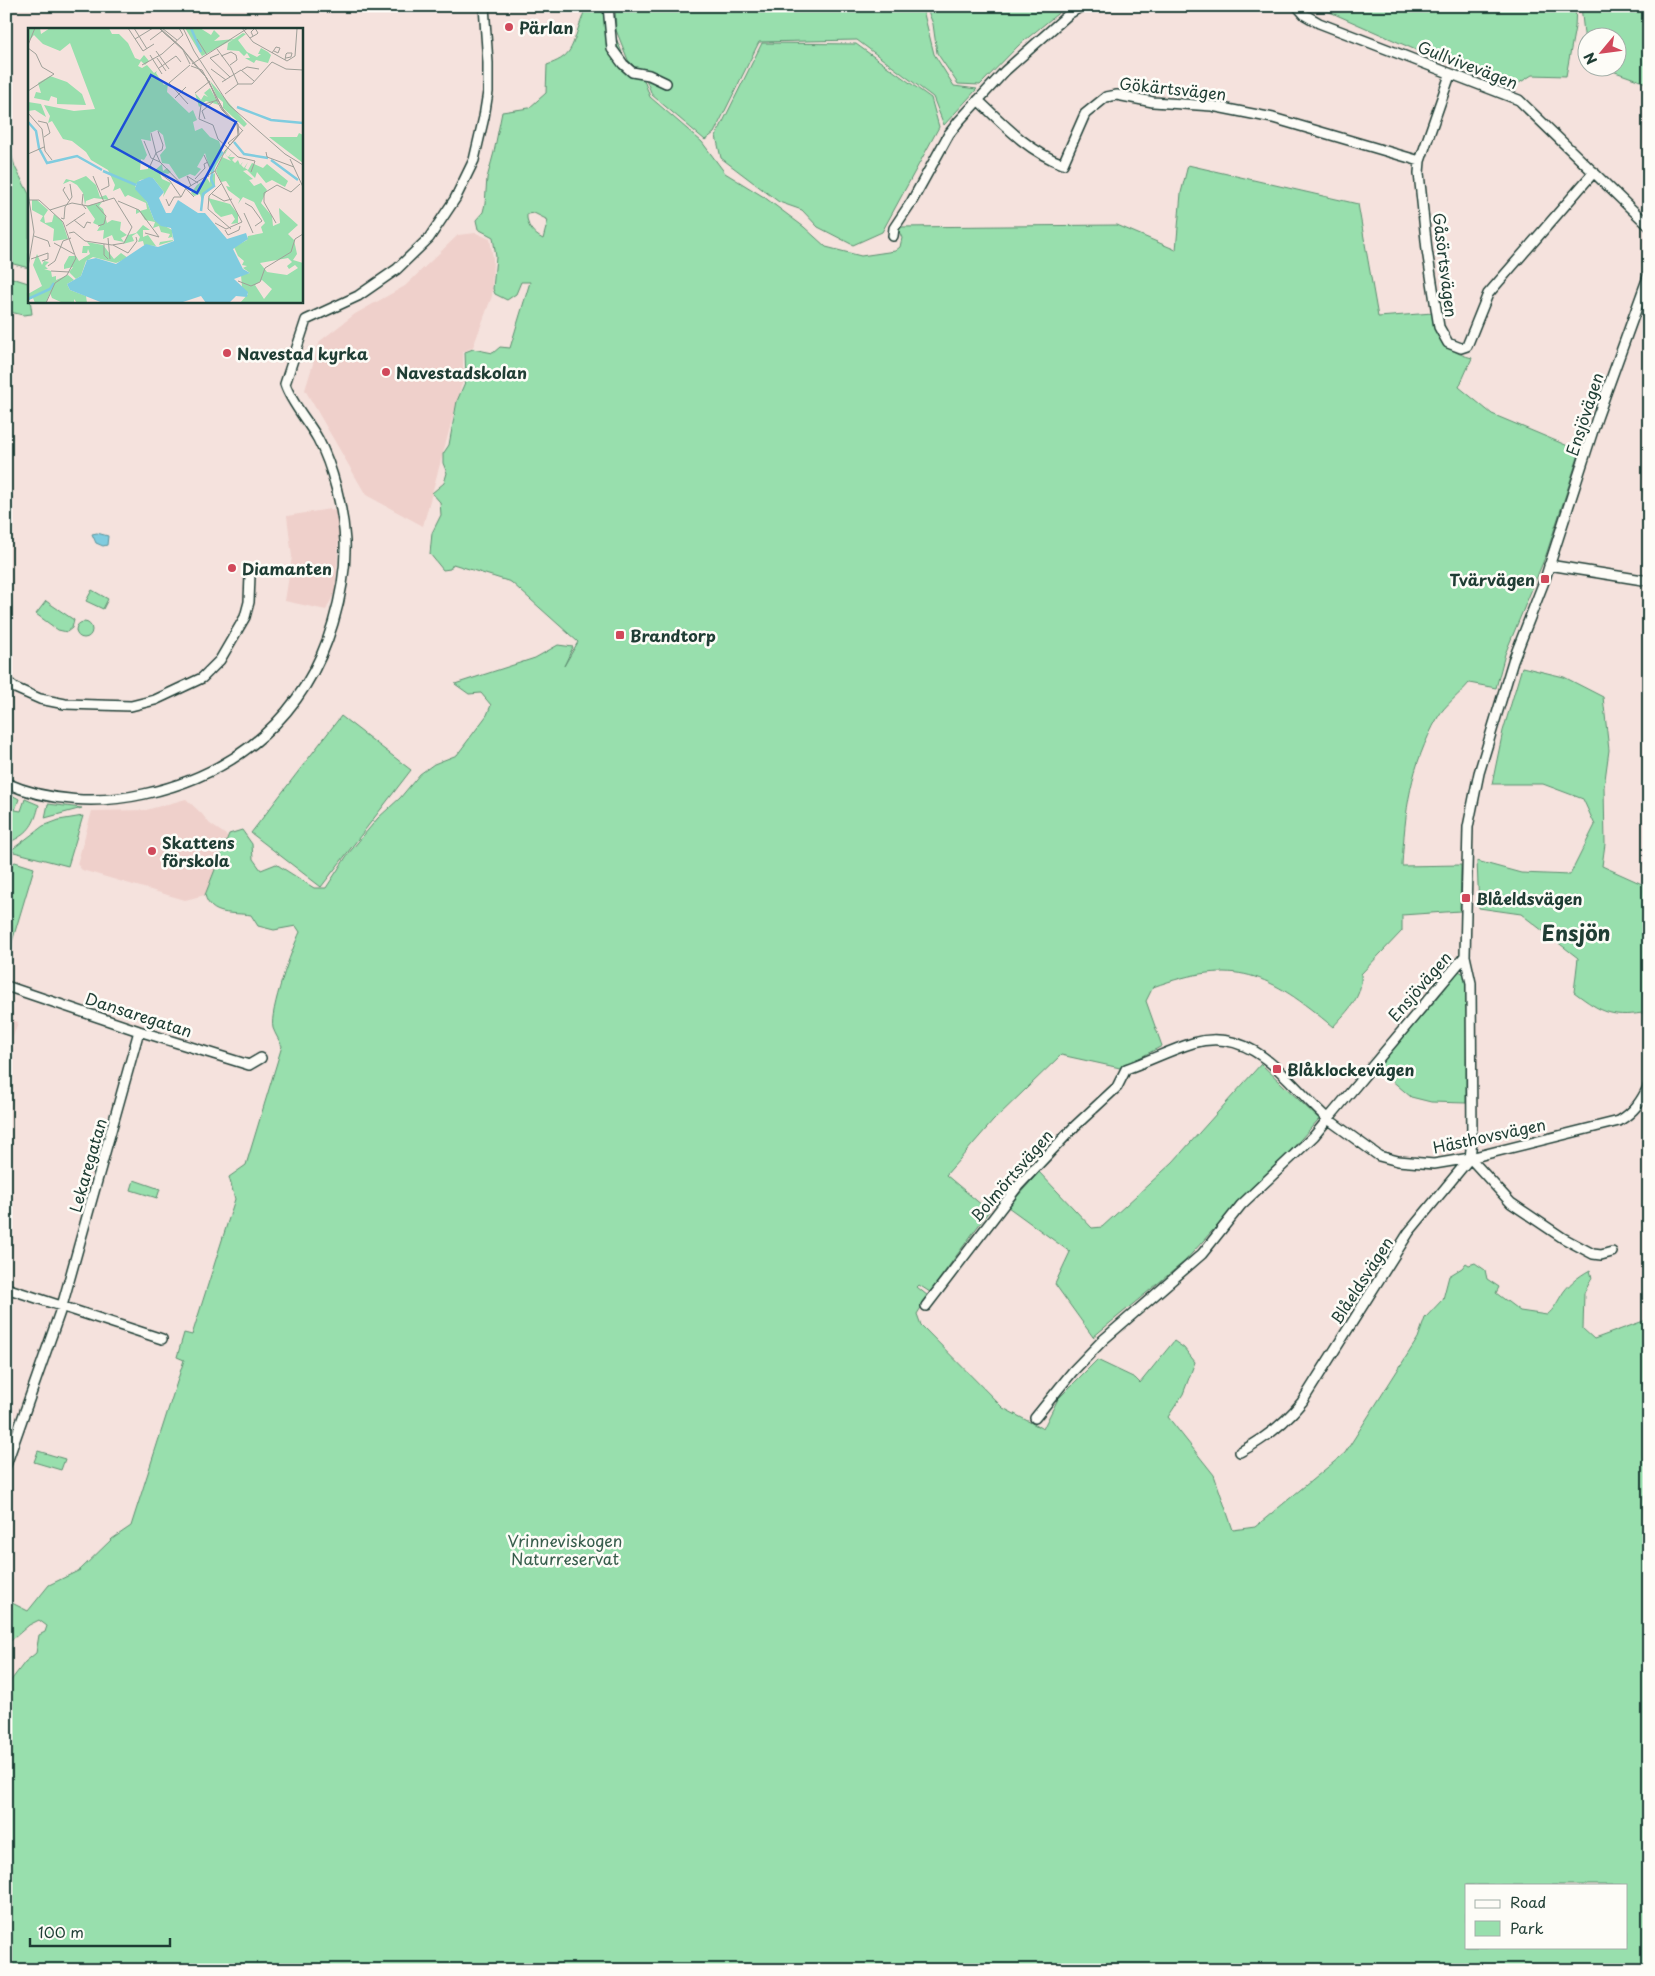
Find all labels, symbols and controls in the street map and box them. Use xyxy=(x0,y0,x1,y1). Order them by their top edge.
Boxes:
place label: Pärlan xyxy=(519,15,574,39)
marker: Pärlan xyxy=(503,21,515,33)
inset map xyxy=(28,28,302,302)
north arrow xyxy=(1578,28,1628,78)
street label: Gullvivevägen xyxy=(1414,34,1522,94)
text: N xyxy=(1578,49,1602,68)
street label: Gökärtsvägen xyxy=(1118,70,1228,106)
street label: Gåsörtsvägen xyxy=(1428,211,1464,319)
place label: Navestad kyrka xyxy=(237,341,368,365)
marker: Navestad kyrka xyxy=(221,347,233,359)
place label: Navestadskolan xyxy=(396,360,527,384)
marker: Navestadskolan xyxy=(380,366,392,378)
street label: Ensjövägen xyxy=(1559,369,1609,459)
place label: Diamanten xyxy=(242,556,332,580)
marker: Diamanten xyxy=(226,562,238,574)
place label: Tvärvägen xyxy=(1449,567,1535,591)
marker: Tvärvägen xyxy=(1539,573,1551,585)
place label: Brandtorp xyxy=(630,623,716,647)
marker: Brandtorp xyxy=(614,629,626,641)
place label: Skattens förskola xyxy=(162,830,235,872)
marker: Skattens förskola xyxy=(146,845,158,857)
place label: Blåeldsvägen xyxy=(1476,886,1583,910)
marker: Blåeldsvägen xyxy=(1460,892,1472,904)
district label: Ensjön xyxy=(1542,916,1610,948)
street label: Ensjövägen xyxy=(1382,946,1456,1026)
street label: Dansaregatan xyxy=(83,985,195,1043)
place label: Blåklockevägen xyxy=(1287,1057,1415,1081)
marker: Blåklockevägen xyxy=(1271,1063,1283,1075)
street label: Hästhovsvägen xyxy=(1430,1111,1548,1159)
street label: Lekaregatan xyxy=(62,1115,112,1215)
street label: Bolmörtsvägen xyxy=(964,1124,1058,1226)
street label: Blåeldsvägen xyxy=(1324,1232,1398,1328)
park label: Vrinneviskogen Naturreservat xyxy=(508,1528,622,1570)
legend xyxy=(1465,1884,1628,1948)
text: Road xyxy=(1510,1890,1546,1913)
scale bar xyxy=(30,1916,170,1948)
text: Park xyxy=(1510,1916,1544,1939)
text: 100 m xyxy=(38,1920,84,1943)

